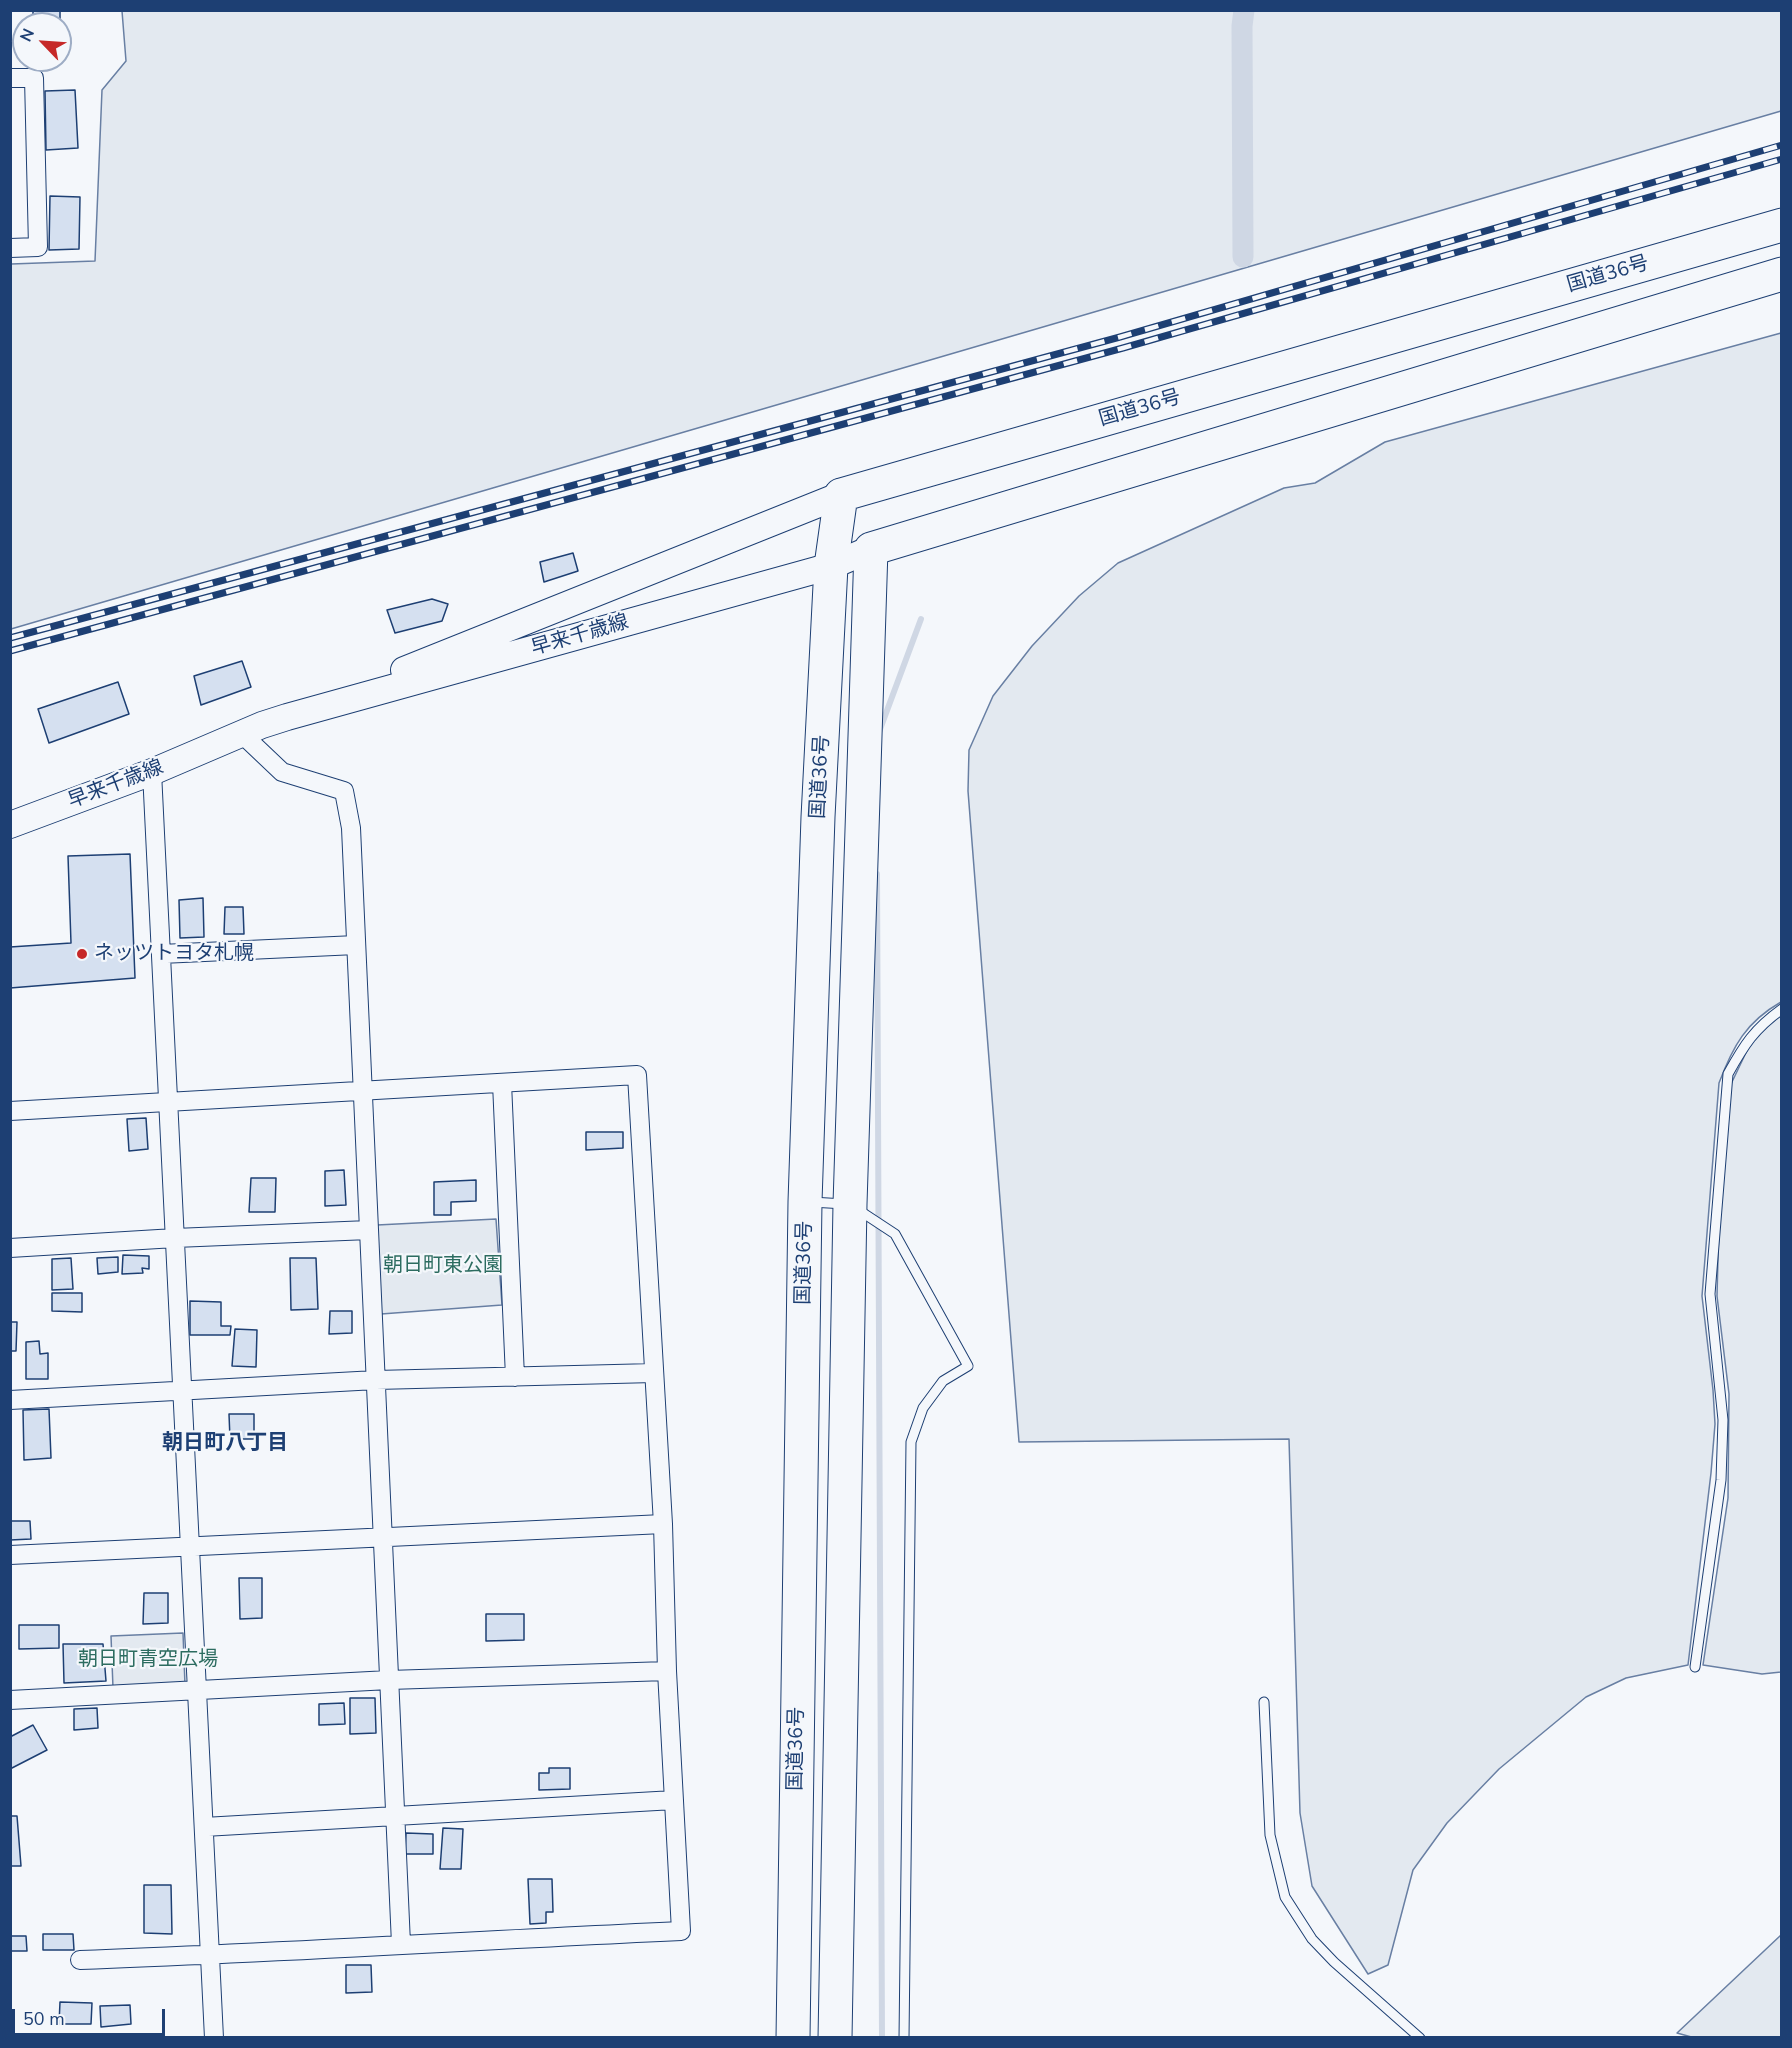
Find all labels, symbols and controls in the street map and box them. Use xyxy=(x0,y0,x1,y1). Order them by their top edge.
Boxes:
north arrow xyxy=(12,12,72,72)
text: N xyxy=(15,25,40,45)
street label: 国道36号 xyxy=(1564,252,1652,298)
street label: 国道36号 xyxy=(1096,386,1184,432)
street label: 早来千歳線 xyxy=(529,611,631,661)
street label: 国道36号 xyxy=(807,734,835,820)
street label: 早来千歳線 xyxy=(65,756,167,814)
place label: ネッツトヨタ札幌 xyxy=(94,942,254,966)
marker: ネッツトヨタ札幌 xyxy=(75,947,89,961)
street label: 国道36号 xyxy=(792,1221,818,1305)
park label: 朝日町東公園 xyxy=(383,1254,503,1278)
district label: 朝日町八丁目 xyxy=(162,1431,288,1457)
park label: 朝日町青空広場 xyxy=(78,1648,218,1672)
street label: 国道36号 xyxy=(784,1707,810,1791)
scale bar xyxy=(15,1997,168,2035)
text: 50 m xyxy=(23,2007,65,2031)

